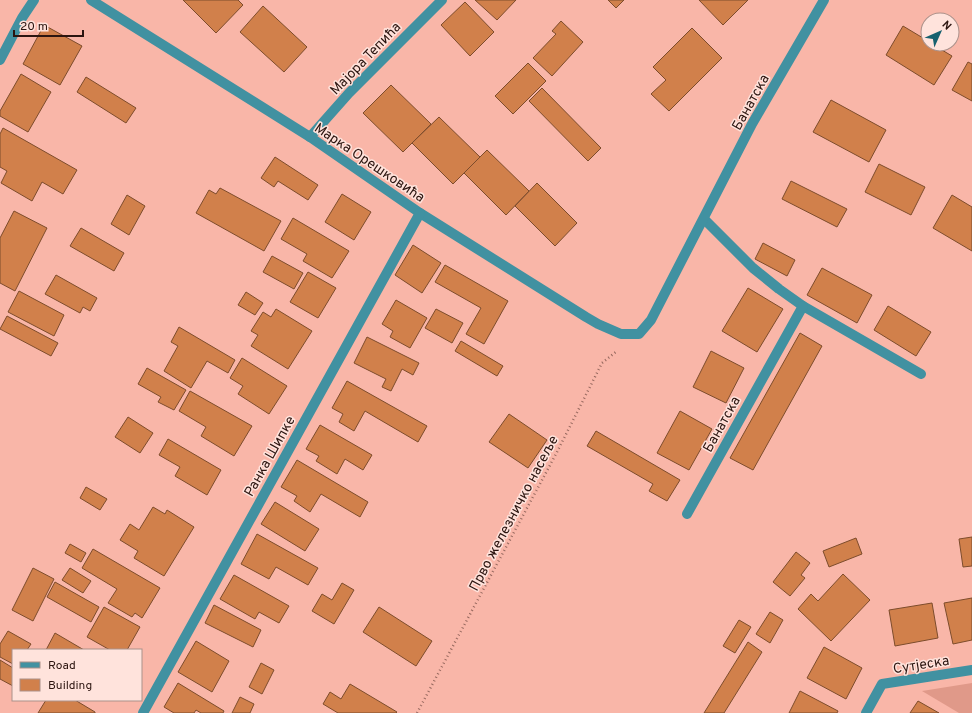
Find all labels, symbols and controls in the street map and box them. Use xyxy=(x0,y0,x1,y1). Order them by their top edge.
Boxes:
scale bar xyxy=(14,12,83,38)
north arrow xyxy=(920,12,960,52)
text: N xyxy=(939,18,954,33)
text: 20 m xyxy=(20,19,48,35)
street label: Мајора Тепића xyxy=(327,19,405,99)
street label: Банатска xyxy=(729,72,774,134)
street label: Марка Орешковића xyxy=(311,120,428,207)
street label: Банатска xyxy=(700,394,745,456)
street label: Ранка Шипке xyxy=(241,413,299,500)
street label: Прво железничко насеље xyxy=(466,433,563,594)
legend xyxy=(12,649,142,701)
street label: Сутјеска xyxy=(892,653,950,678)
text: Road xyxy=(48,658,76,674)
text: Building xyxy=(48,678,92,694)

